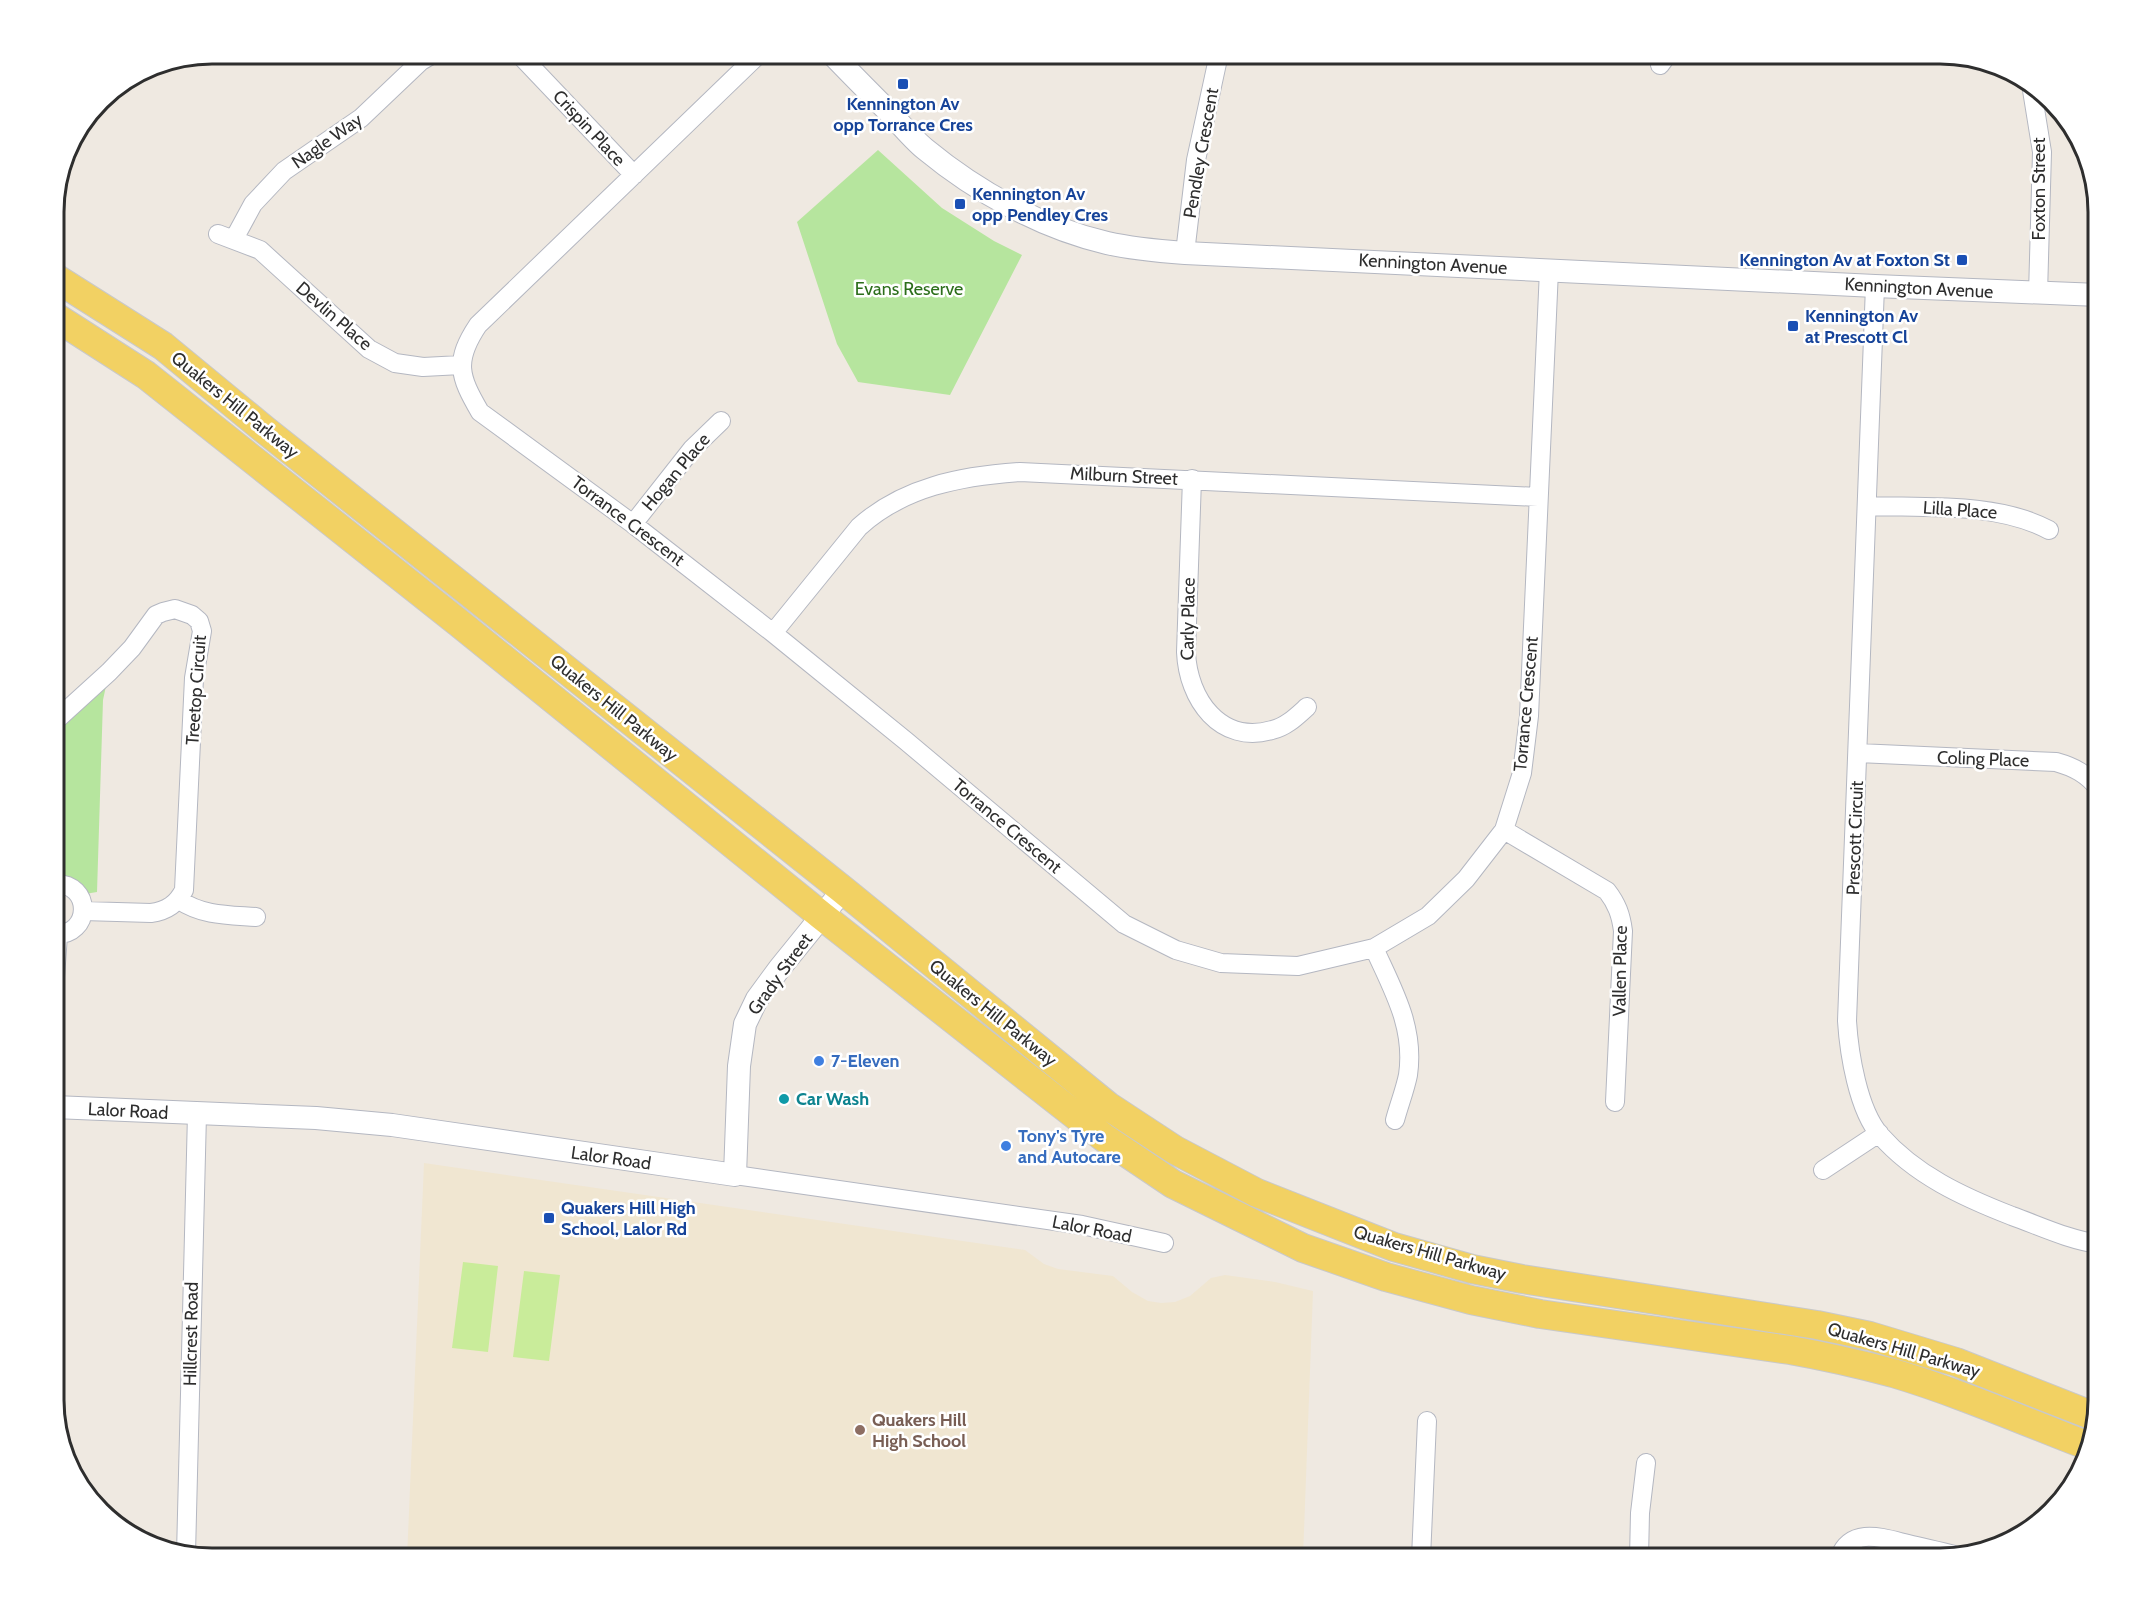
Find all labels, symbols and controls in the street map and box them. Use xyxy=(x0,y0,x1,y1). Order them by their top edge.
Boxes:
marker: Kennington Av opp Torrance Cres xyxy=(896,77,910,91)
street label: Crispin Place xyxy=(548,85,630,171)
street label: Pendley Crescent xyxy=(1179,86,1223,220)
place label: Kennington Av opp Torrance Cres xyxy=(833,93,973,136)
street label: Nagle Way xyxy=(287,109,367,173)
street label: Foxton Street xyxy=(2028,138,2050,240)
place label: Kennington Av opp Pendley Cres xyxy=(972,183,1108,226)
marker: Kennington Av opp Pendley Cres xyxy=(953,197,967,211)
street label: Kennington Avenue xyxy=(1358,249,1508,279)
place label: Kennington Av at Foxton St xyxy=(1739,249,1950,271)
marker: Kennington Av at Foxton St xyxy=(1955,253,1969,267)
street label: Kennington Avenue xyxy=(1844,273,1994,303)
street label: Devlin Place xyxy=(291,277,377,355)
park label: Evans Reserve xyxy=(855,278,963,300)
place label: Kennington Av at Prescott Cl xyxy=(1805,305,1918,348)
marker: Kennington Av at Prescott Cl xyxy=(1786,319,1800,333)
street label: Quakers Hill Parkway xyxy=(167,347,303,463)
street label: Hogan Place xyxy=(637,429,715,515)
street label: Milburn Street xyxy=(1070,462,1178,490)
street label: Torrance Crescent xyxy=(567,471,689,571)
street label: Lilla Place xyxy=(1922,496,1998,524)
street label: Carly Place xyxy=(1176,577,1200,661)
street label: Treetop Circuit xyxy=(181,634,211,746)
street label: Torrance Crescent xyxy=(1509,635,1543,773)
street label: Quakers Hill Parkway xyxy=(546,650,682,766)
street label: Coling Place xyxy=(1937,746,2029,772)
street label: Torrance Crescent xyxy=(948,774,1066,878)
street label: Prescott Circuit xyxy=(1842,780,1868,896)
street label: Vallen Place xyxy=(1608,925,1632,1017)
street label: Grady Street xyxy=(743,929,817,1019)
street label: Quakers Hill Parkway xyxy=(925,955,1061,1071)
place label: 7-Eleven xyxy=(831,1050,899,1072)
marker: 7-Eleven xyxy=(812,1054,826,1068)
place label: Car Wash xyxy=(796,1088,869,1110)
marker: Car Wash xyxy=(777,1092,791,1106)
street label: Lalor Road xyxy=(87,1098,169,1124)
place label: Tony's Tyre and Autocare xyxy=(1018,1125,1121,1168)
marker: Tony's Tyre and Autocare xyxy=(999,1139,1013,1153)
street label: Lalor Road xyxy=(570,1142,652,1174)
place label: Quakers Hill High School, Lalor Rd xyxy=(561,1197,696,1240)
marker: Quakers Hill High School, Lalor Rd xyxy=(542,1211,556,1225)
street label: Lalor Road xyxy=(1050,1211,1134,1247)
street label: Quakers Hill Parkway xyxy=(1351,1221,1509,1285)
street label: Hillcrest Road xyxy=(179,1282,203,1386)
street label: Quakers Hill Parkway xyxy=(1825,1318,1983,1382)
place label: Quakers Hill High School xyxy=(872,1409,967,1452)
marker: Quakers Hill High School xyxy=(853,1423,867,1437)

